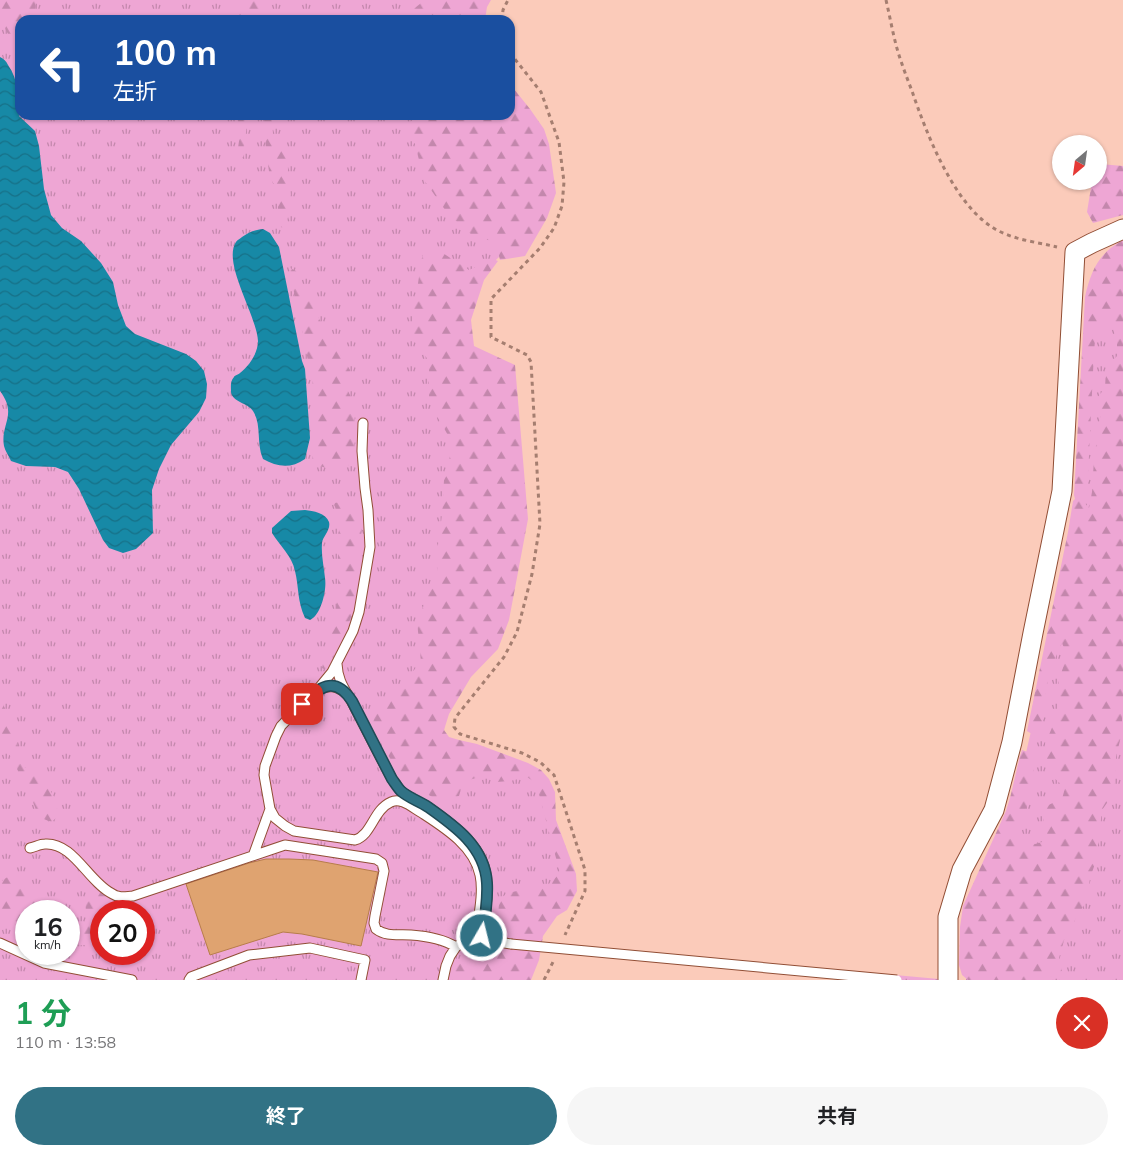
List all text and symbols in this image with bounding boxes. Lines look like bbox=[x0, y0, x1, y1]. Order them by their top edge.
text: 100 m bbox=[113, 30, 217, 74]
icon: left bbox=[30, 35, 95, 100]
text: 左折 bbox=[113, 77, 157, 105]
north arrow bbox=[1052, 135, 1108, 190]
map controls bbox=[1052, 135, 1107, 190]
pin bbox=[281, 683, 323, 725]
icon: arrive bbox=[288, 690, 316, 718]
speed limit sign: 20 bbox=[90, 900, 155, 965]
position arrow bbox=[455, 909, 507, 961]
text: 16 bbox=[32, 911, 63, 942]
text: km/h bbox=[34, 937, 61, 952]
text: 1 分 bbox=[15, 994, 71, 1032]
button: close bbox=[1056, 997, 1108, 1049]
text: 110 m · 13:58 bbox=[15, 1032, 116, 1052]
button: 終了 bbox=[15, 1087, 557, 1145]
button: 共有 bbox=[567, 1087, 1108, 1145]

